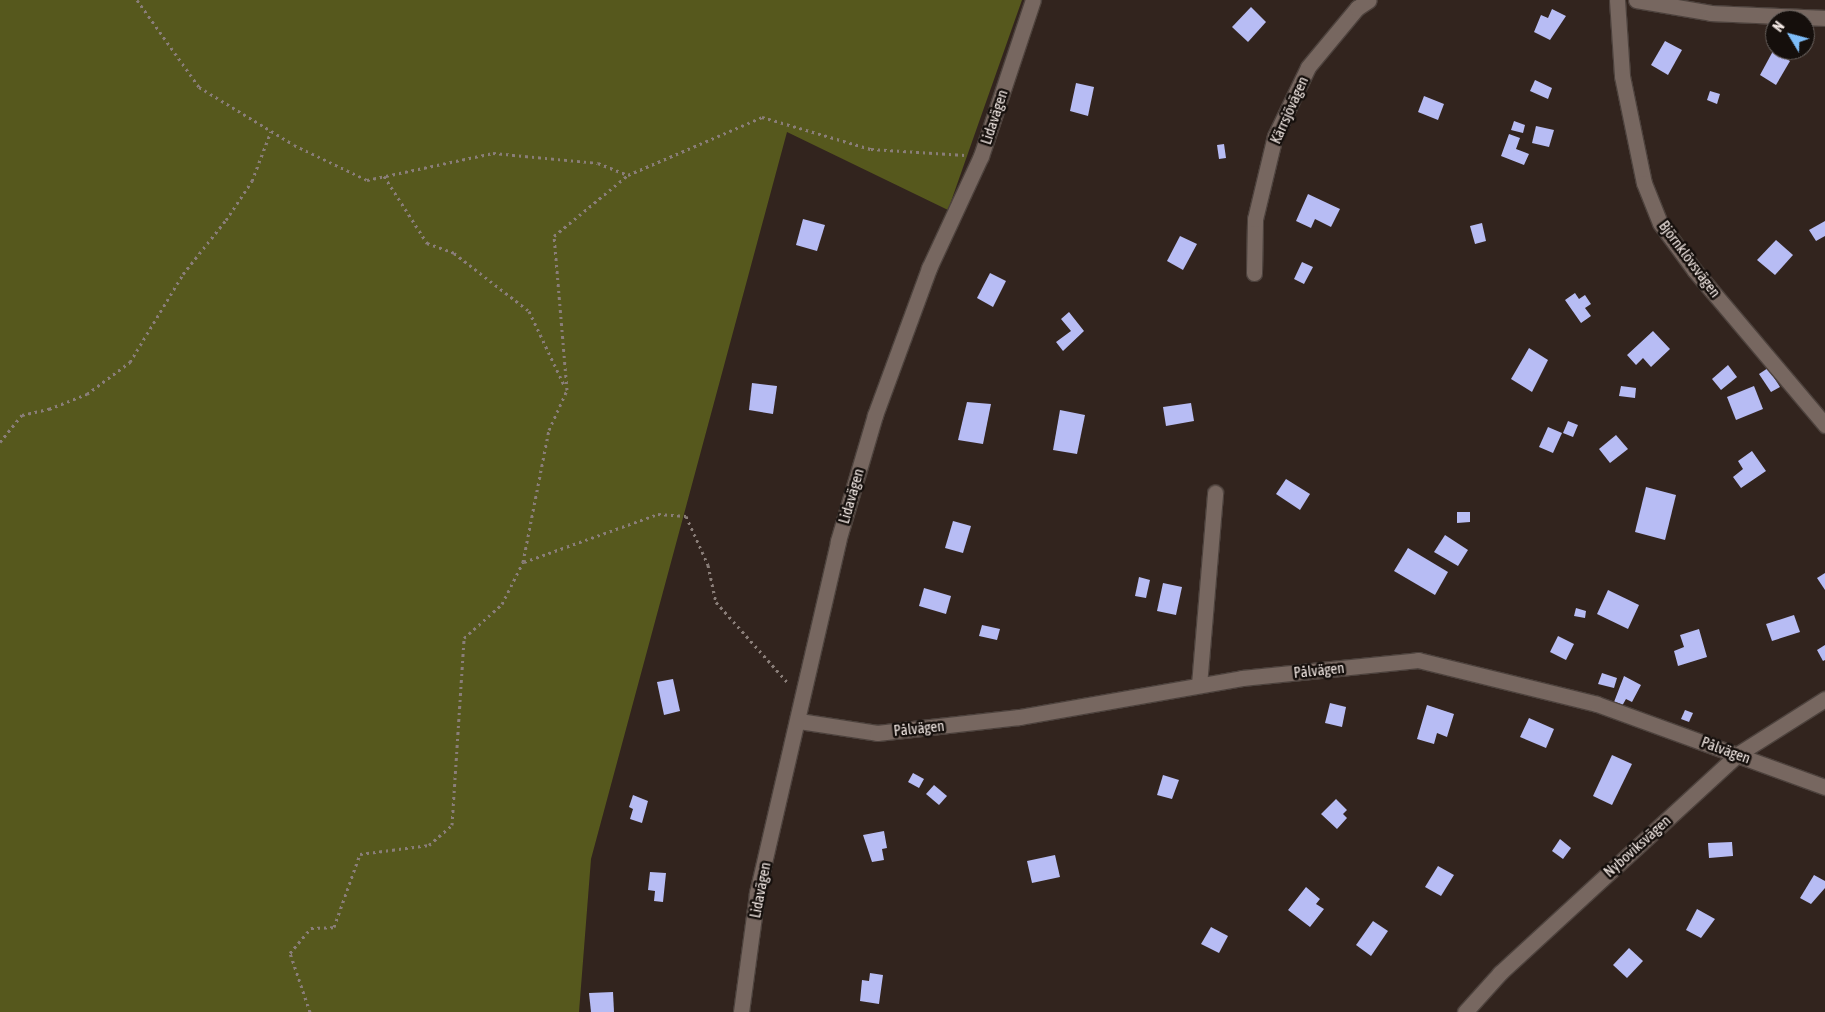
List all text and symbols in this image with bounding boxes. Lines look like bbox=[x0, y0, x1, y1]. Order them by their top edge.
north arrow bbox=[1765, 10, 1815, 60]
text: N bbox=[1770, 18, 1788, 35]
street label: Kärrsjövägen bbox=[1266, 74, 1312, 146]
street label: Lidavägen bbox=[977, 87, 1011, 147]
street label: Björnklövsvägen bbox=[1655, 217, 1725, 301]
street label: Lidavägen bbox=[835, 466, 867, 526]
street label: Pålvägen bbox=[1293, 658, 1345, 682]
street label: Pålvägen bbox=[893, 716, 945, 740]
street label: Pålvägen bbox=[1699, 733, 1753, 767]
street label: Nyboviksvägen bbox=[1600, 811, 1674, 881]
street label: Lidavägen bbox=[746, 861, 774, 919]

